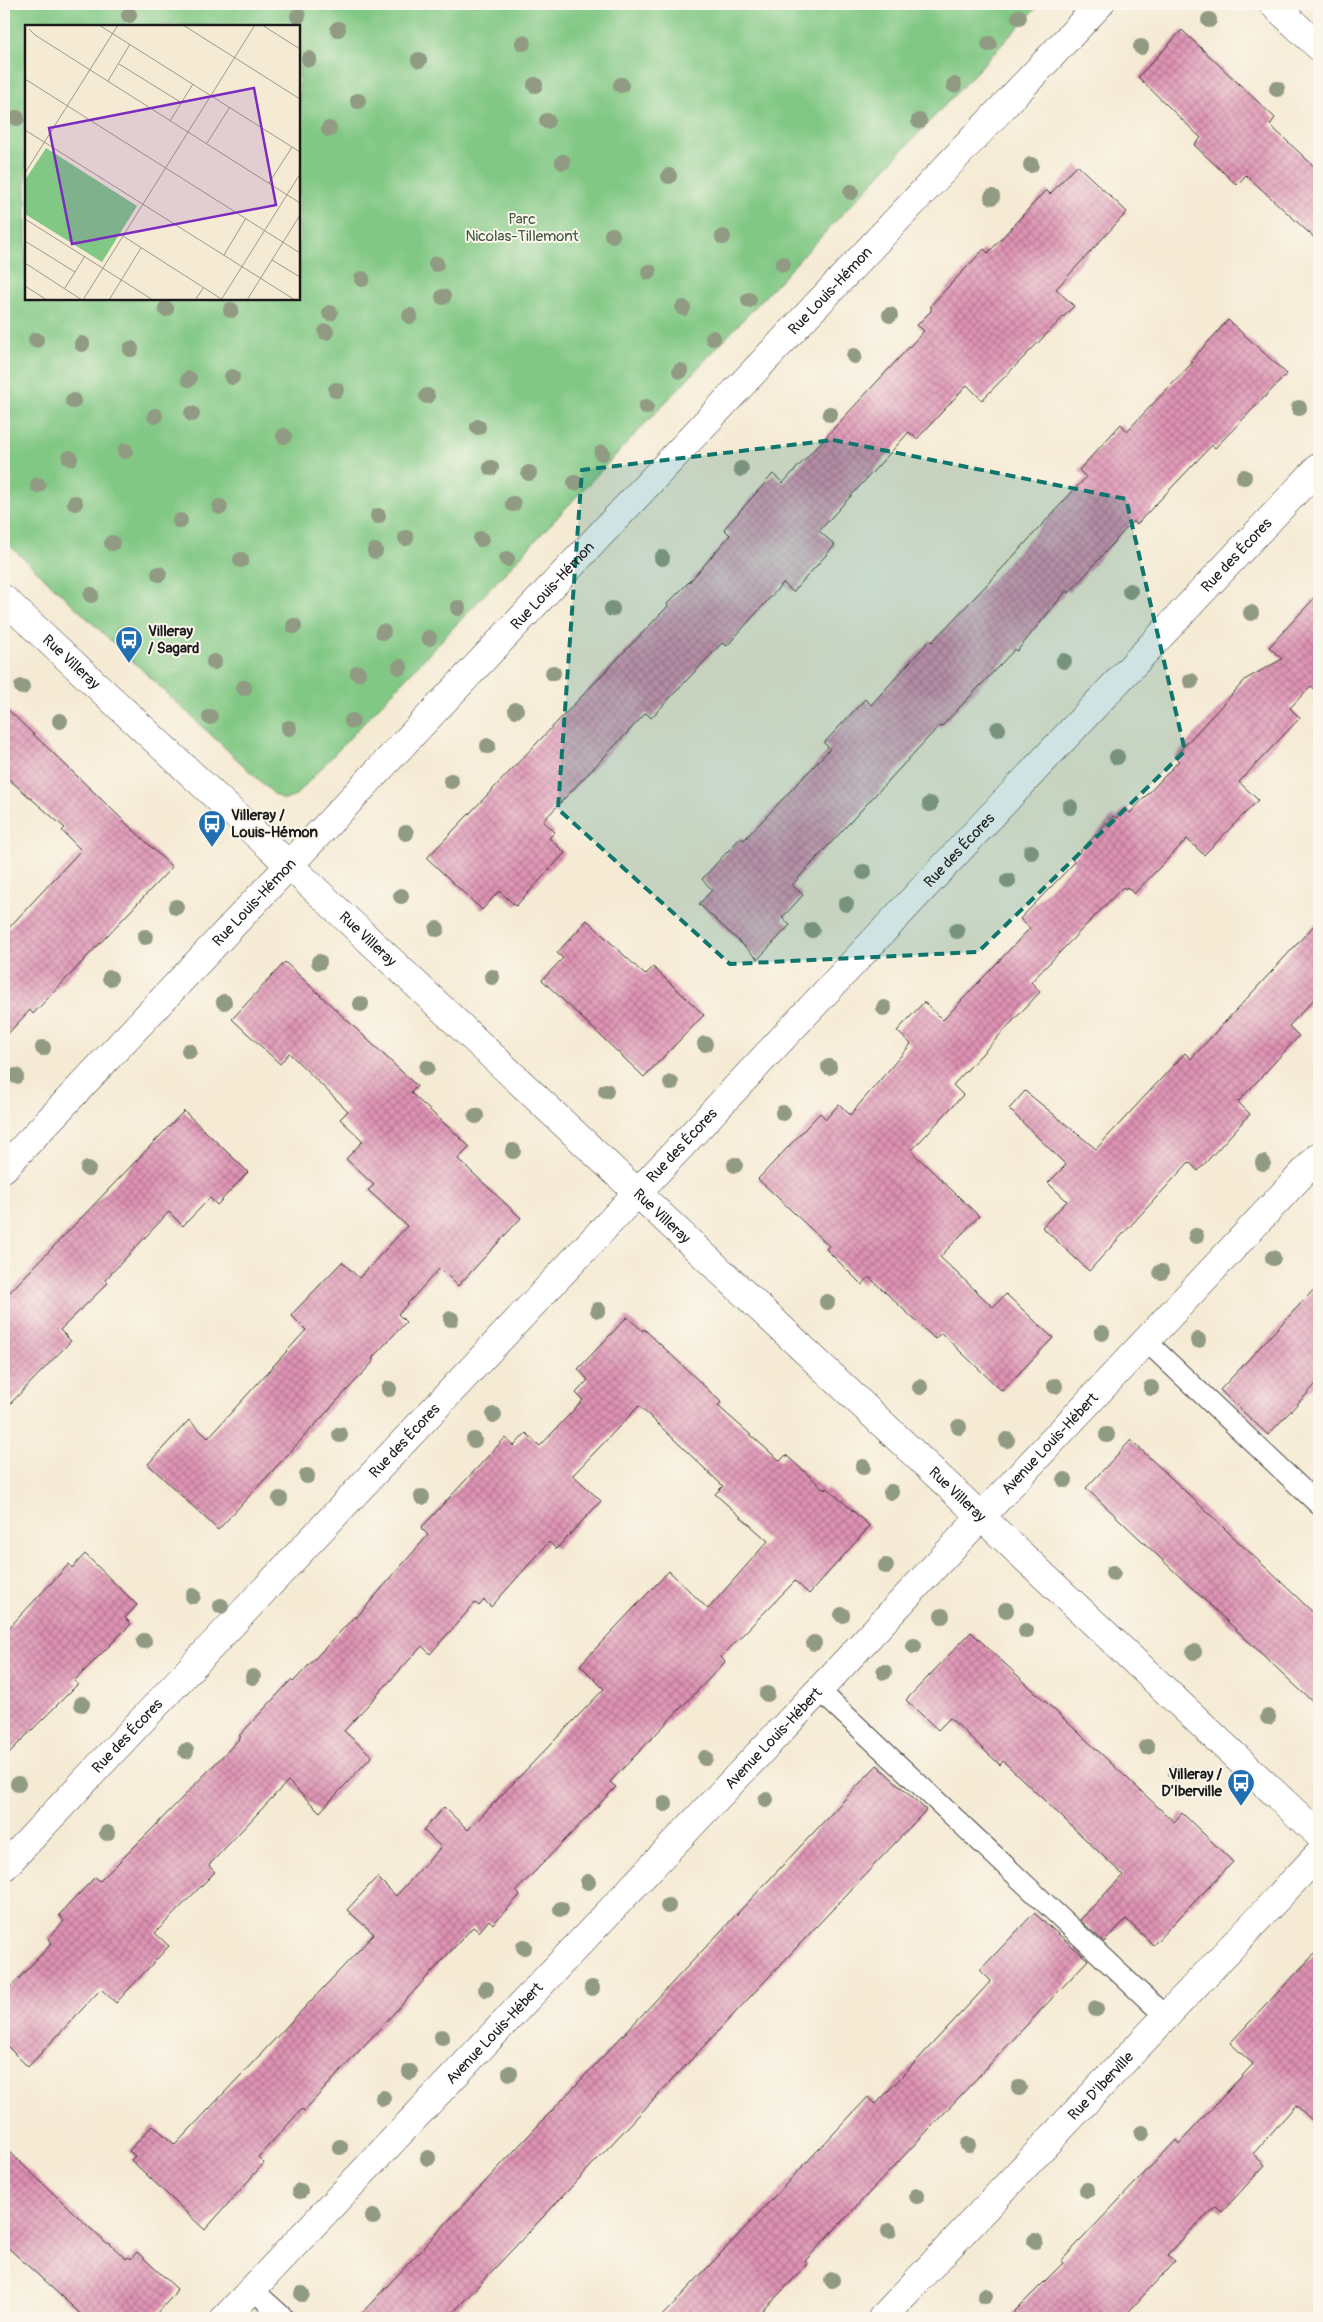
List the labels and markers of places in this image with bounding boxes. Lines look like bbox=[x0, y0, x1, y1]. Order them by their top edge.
place label: Villeray / Sagard bbox=[148, 622, 199, 658]
bus stop icon: Villeray / Sagard bbox=[114, 625, 144, 664]
place label: Villeray / Louis-Hémon bbox=[231, 806, 319, 842]
bus stop icon: Villeray / Louis-Hémon bbox=[197, 809, 227, 848]
place label: Villeray / D'Iberville bbox=[1161, 1765, 1223, 1801]
bus stop icon: Villeray / D'Iberville bbox=[1226, 1768, 1256, 1807]

